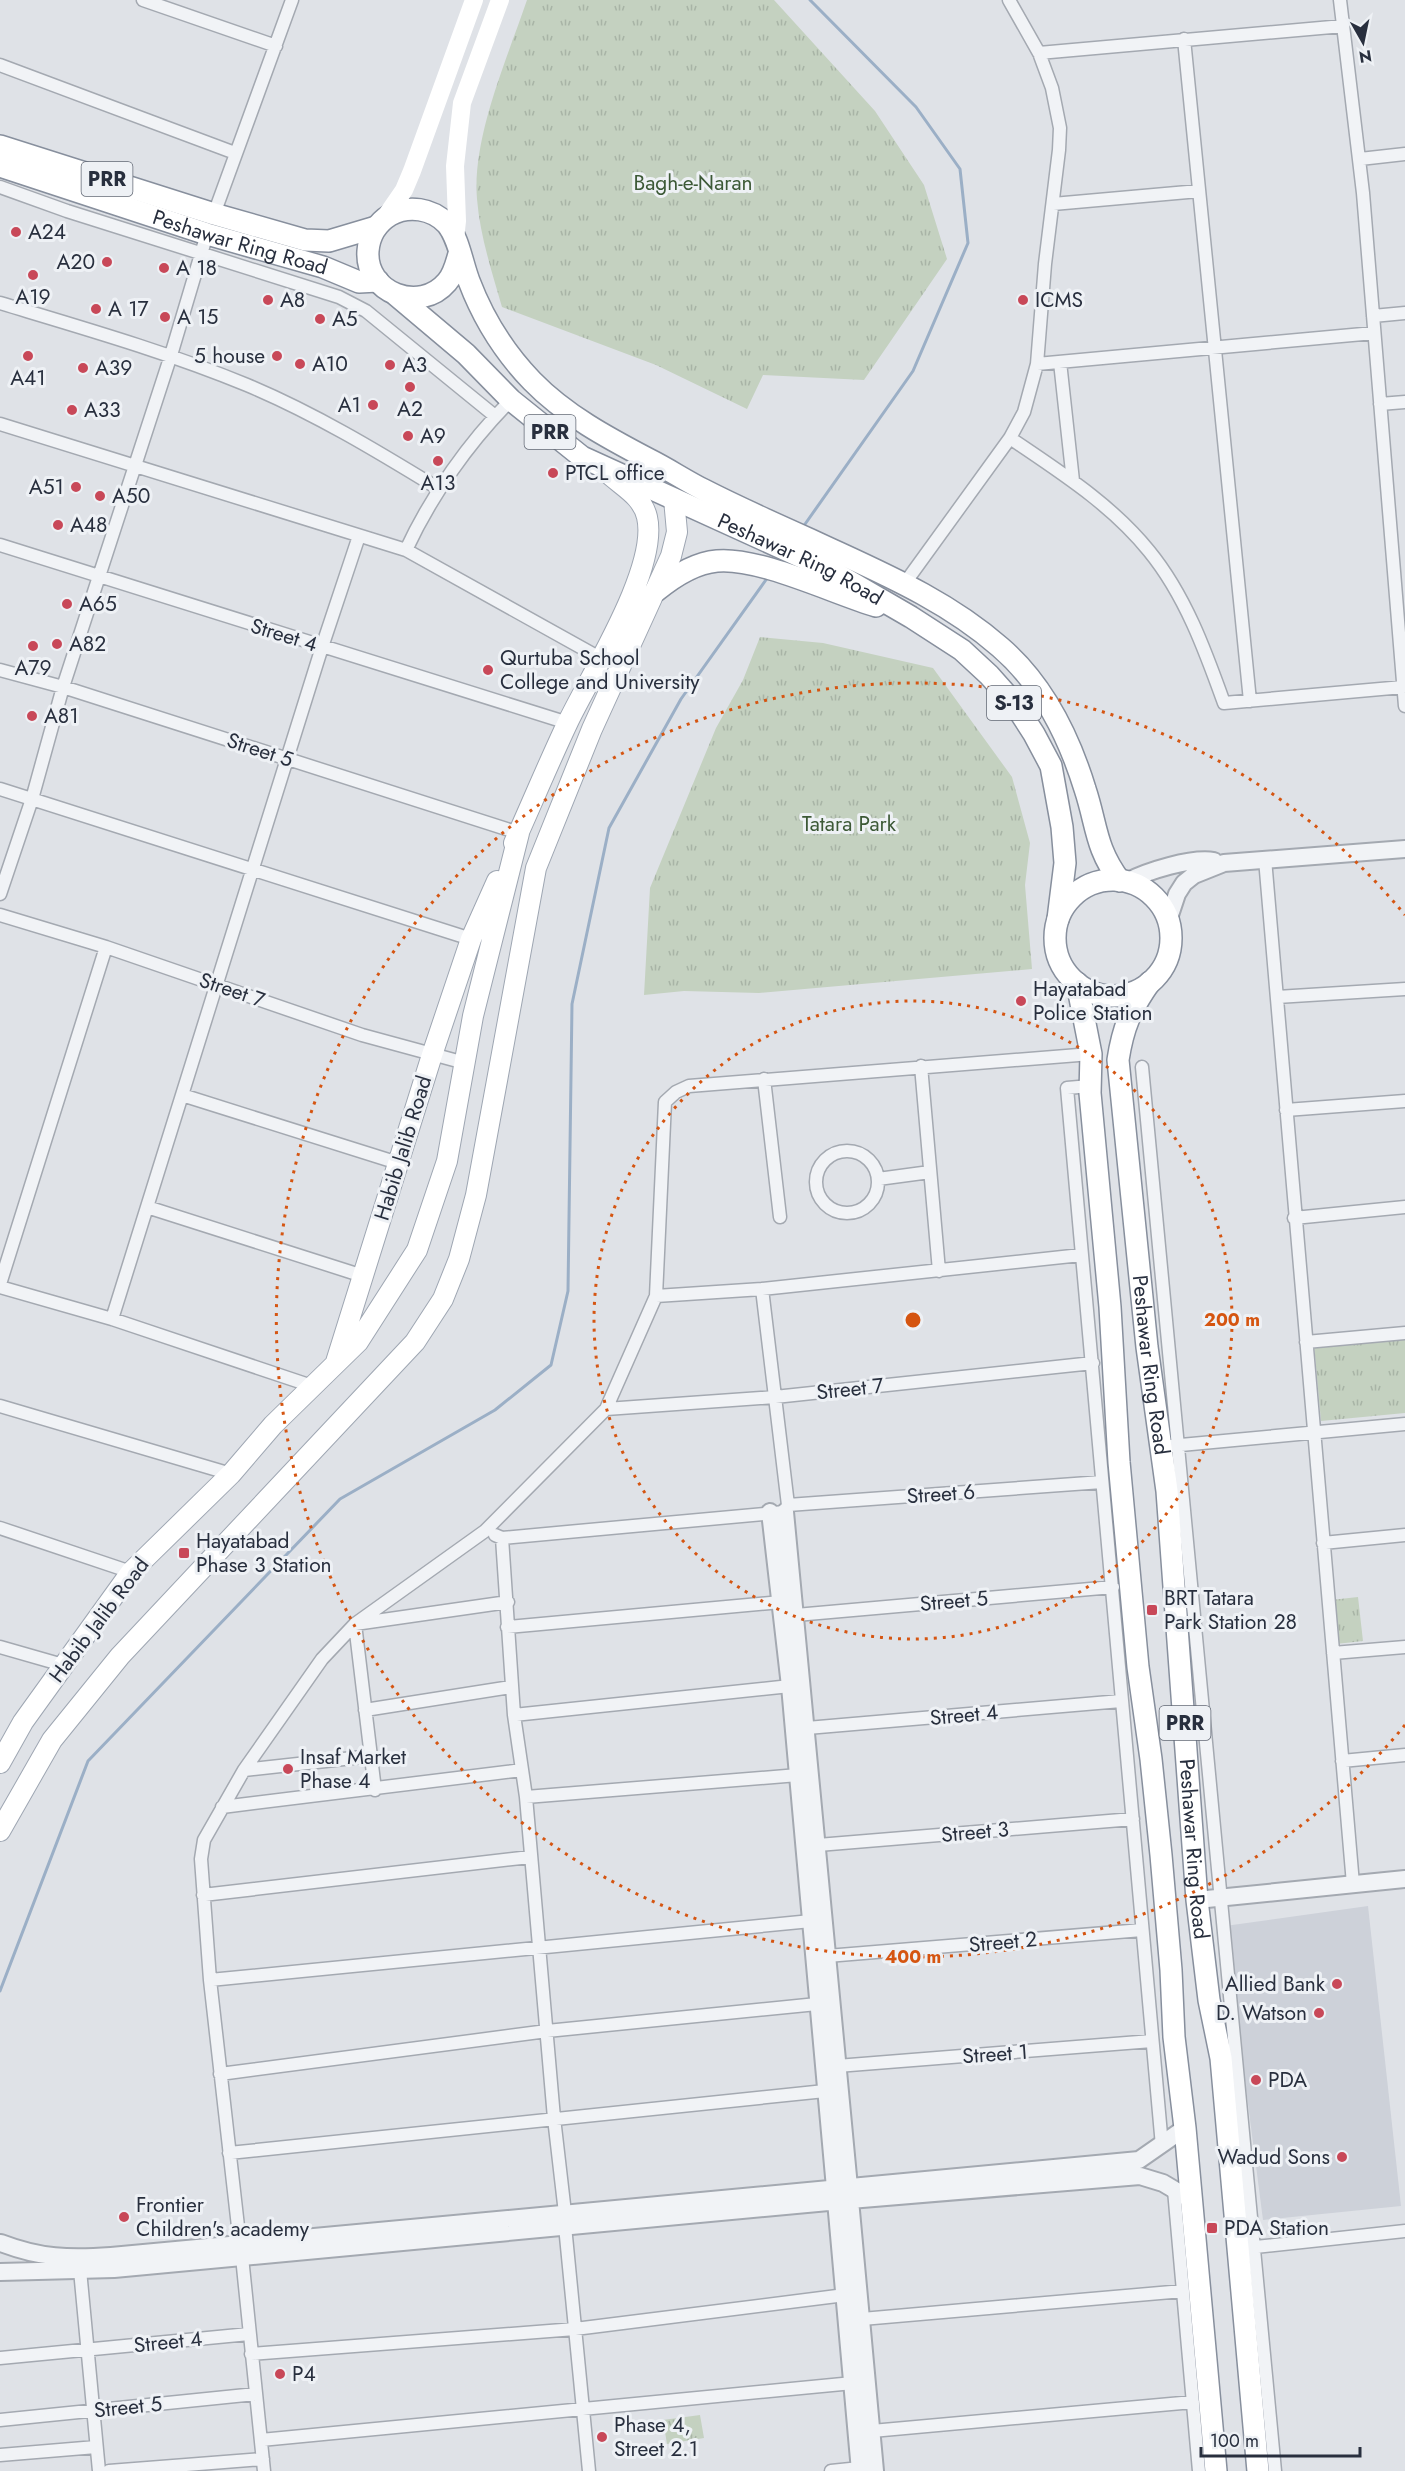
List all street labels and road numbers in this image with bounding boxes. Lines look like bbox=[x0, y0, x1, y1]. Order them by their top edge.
road number: PRR bbox=[82, 162, 132, 196]
street label: Peshawar Ring Road bbox=[149, 202, 331, 283]
road number: PRR bbox=[524, 415, 576, 449]
street label: Peshawar Ring Road bbox=[713, 506, 889, 613]
street label: Street 4 bbox=[247, 611, 321, 659]
road number: S-13 bbox=[987, 686, 1041, 720]
street label: Street 5 bbox=[223, 725, 297, 775]
street label: Street 7 bbox=[195, 965, 269, 1015]
street label: Habib Jalib Road bbox=[367, 1072, 439, 1224]
street label: Peshawar Ring Road bbox=[1125, 1274, 1177, 1457]
street label: Street 7 bbox=[815, 1371, 885, 1407]
street label: Street 6 bbox=[906, 1477, 976, 1511]
street label: Habib Jalib Road bbox=[42, 1551, 156, 1689]
street label: Street 5 bbox=[919, 1583, 989, 1619]
street label: Street 4 bbox=[928, 1697, 1000, 1733]
road number: PRR bbox=[1160, 1706, 1210, 1740]
street label: Peshawar Ring Road bbox=[1172, 1758, 1217, 1941]
street label: Street 3 bbox=[940, 1814, 1010, 1850]
street label: Street 2 bbox=[968, 1924, 1038, 1960]
street label: Street 1 bbox=[961, 2037, 1029, 2071]
street label: Street 4 bbox=[132, 2323, 204, 2361]
street label: Street 5 bbox=[92, 2389, 164, 2425]

